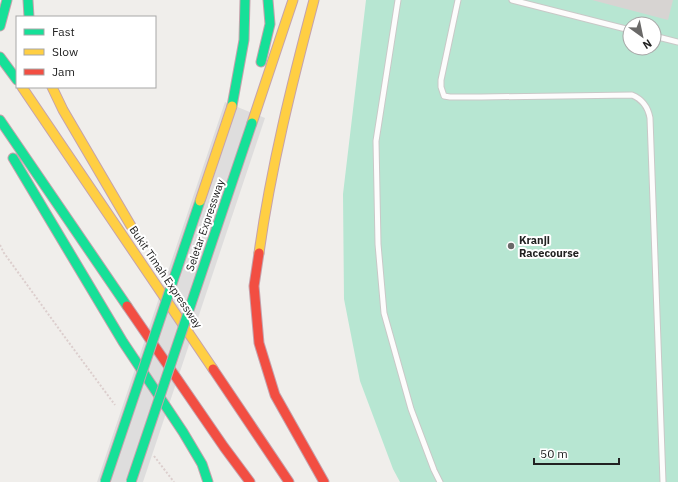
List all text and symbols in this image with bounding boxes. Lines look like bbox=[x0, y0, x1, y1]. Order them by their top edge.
legend bbox=[16, 16, 156, 88]
north arrow bbox=[622, 16, 662, 56]
text: Fast bbox=[52, 24, 75, 39]
text: N bbox=[640, 36, 655, 52]
text: Slow bbox=[52, 44, 78, 59]
text: Jam bbox=[52, 64, 75, 79]
street label: Seletar Expressway bbox=[183, 177, 227, 273]
street label: Bukit Timah Expressway bbox=[127, 223, 206, 331]
place label: Kranji Racecourse bbox=[519, 233, 579, 260]
marker: Kranji Racecourse bbox=[506, 241, 516, 251]
scale bar bbox=[534, 440, 619, 466]
text: 50 m bbox=[540, 446, 568, 461]

